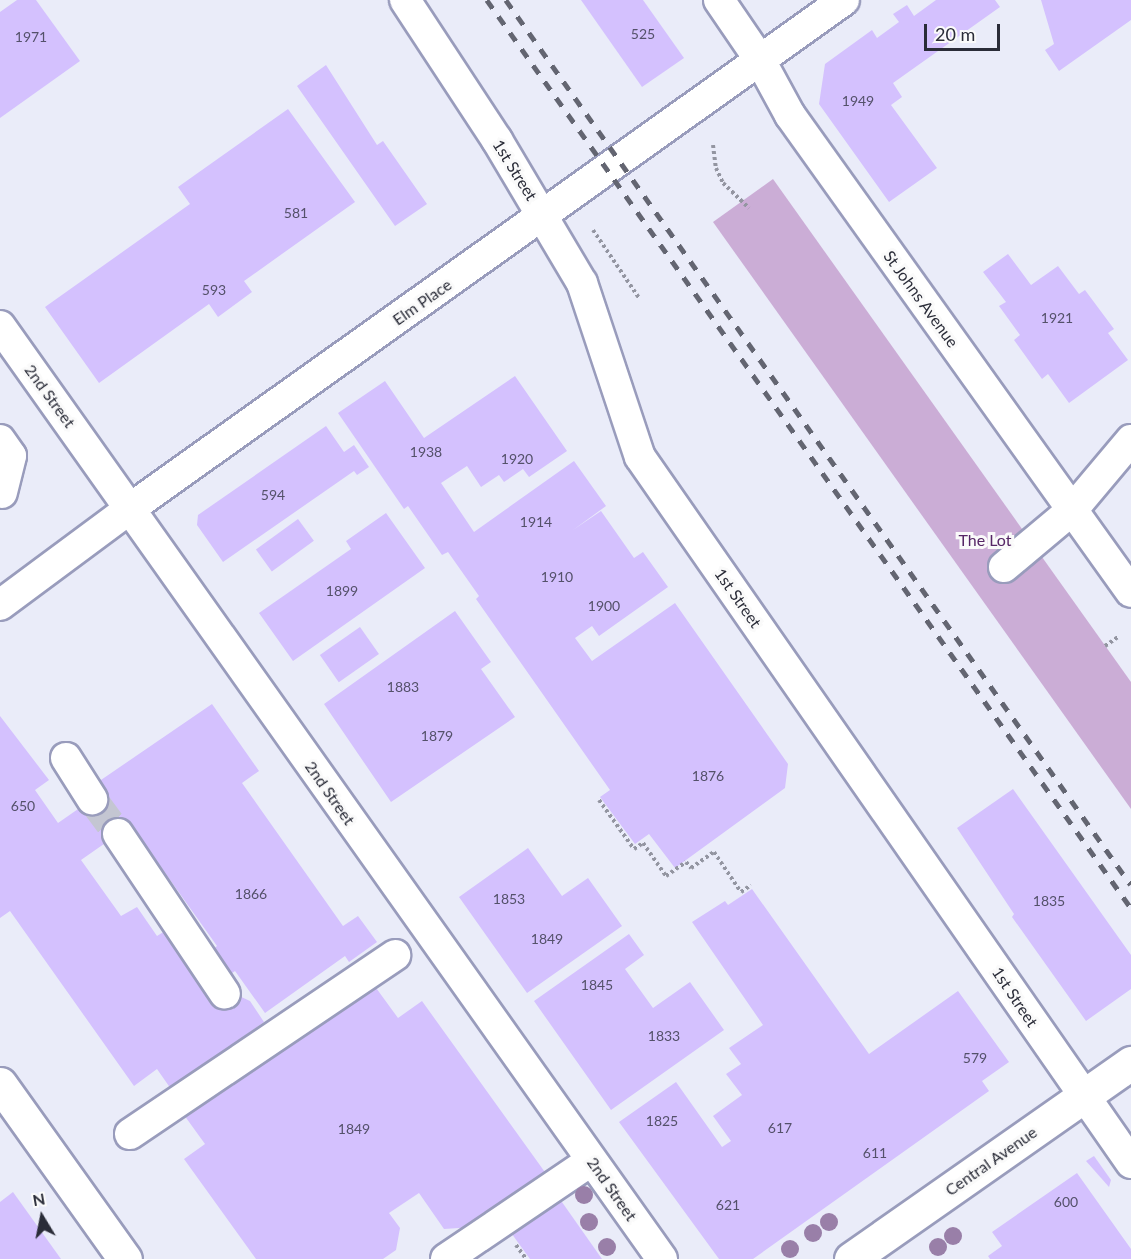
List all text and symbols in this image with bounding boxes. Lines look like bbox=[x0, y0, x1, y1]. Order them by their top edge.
scale bar bbox=[927, 12, 1004, 50]
text: 20 m bbox=[935, 23, 975, 45]
house number: 525 bbox=[631, 26, 655, 42]
house number: 1971 bbox=[15, 29, 47, 45]
house number: 1949 bbox=[842, 93, 874, 109]
street label: 1st Street bbox=[489, 136, 541, 204]
house number: 581 bbox=[284, 205, 308, 221]
street label: St Johns Avenue bbox=[879, 247, 963, 351]
street label: Elm Place bbox=[389, 275, 455, 329]
house number: 593 bbox=[202, 282, 226, 298]
house number: 1921 bbox=[1041, 310, 1073, 326]
street label: 2nd Street bbox=[21, 361, 79, 431]
house number: 1938 bbox=[410, 444, 442, 460]
house number: 1920 bbox=[501, 451, 533, 467]
house number: 594 bbox=[261, 487, 285, 503]
house number: 1914 bbox=[520, 514, 552, 530]
park label: The Lot bbox=[958, 530, 1012, 550]
street label: 1st Street bbox=[711, 565, 765, 631]
house number: 1910 bbox=[541, 569, 573, 585]
house number: 1899 bbox=[326, 583, 358, 599]
house number: 1900 bbox=[588, 598, 620, 614]
house number: 1883 bbox=[387, 679, 419, 695]
house number: 1879 bbox=[421, 728, 453, 744]
street label: 2nd Street bbox=[301, 757, 359, 829]
house number: 1876 bbox=[692, 768, 724, 784]
house number: 650 bbox=[11, 798, 35, 814]
house number: 1866 bbox=[235, 886, 267, 902]
house number: 1853 bbox=[493, 891, 525, 907]
house number: 1835 bbox=[1033, 893, 1065, 909]
house number: 1849 bbox=[531, 931, 563, 947]
street label: 1st Street bbox=[988, 963, 1042, 1031]
house number: 1845 bbox=[581, 977, 613, 993]
house number: 1833 bbox=[648, 1028, 680, 1044]
house number: 579 bbox=[963, 1050, 987, 1066]
house number: 1825 bbox=[646, 1113, 678, 1129]
house number: 617 bbox=[768, 1120, 792, 1136]
house number: 1849 bbox=[338, 1121, 370, 1137]
street label: Central Avenue bbox=[941, 1122, 1041, 1200]
house number: 611 bbox=[863, 1145, 887, 1161]
street label: 2nd Street bbox=[583, 1153, 641, 1225]
north arrow bbox=[12, 1187, 72, 1247]
text: N bbox=[31, 1188, 46, 1209]
house number: 600 bbox=[1054, 1194, 1078, 1210]
house number: 621 bbox=[716, 1197, 740, 1213]

